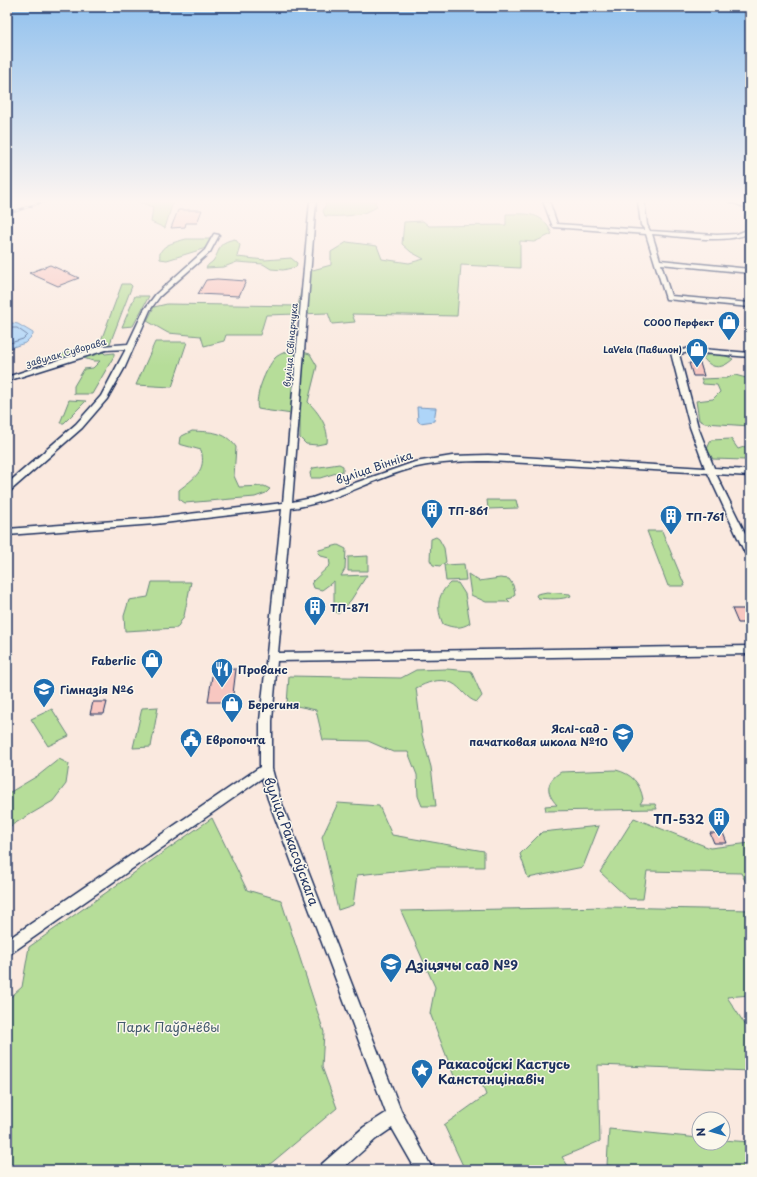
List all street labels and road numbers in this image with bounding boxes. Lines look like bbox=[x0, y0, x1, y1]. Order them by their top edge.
street label: вуліца Свінарчука bbox=[279, 302, 301, 388]
street label: завулак Суворава bbox=[23, 334, 108, 370]
street label: вуліца Вінніка bbox=[333, 446, 415, 488]
street label: вуліца Ракасоўскага bbox=[260, 774, 324, 909]

